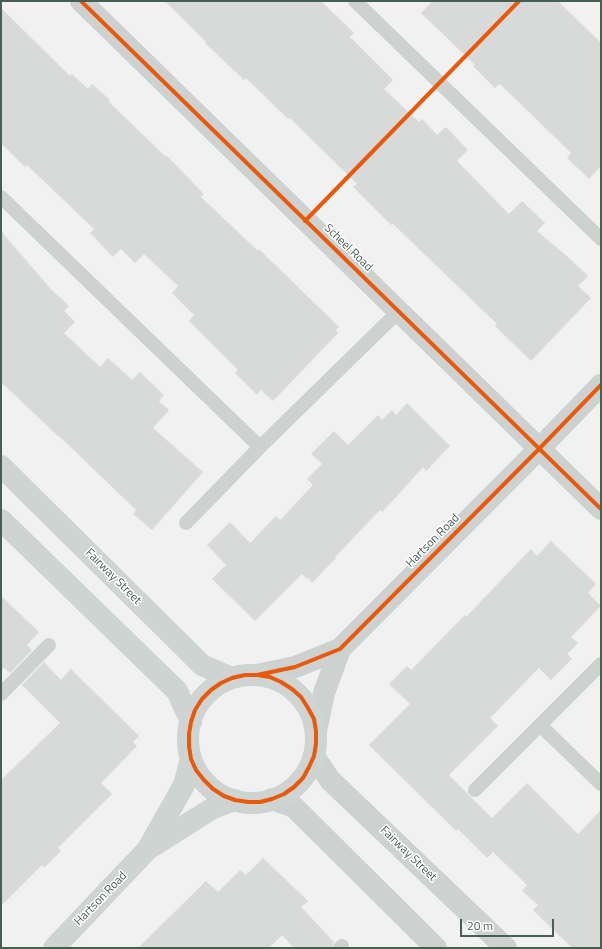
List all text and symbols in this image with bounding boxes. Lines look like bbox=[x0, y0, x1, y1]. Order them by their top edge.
street label: Scheel Road bbox=[321, 221, 375, 275]
street label: Hartson Road bbox=[403, 511, 463, 571]
street label: Fairway Street bbox=[82, 546, 144, 608]
street label: Fairway Street bbox=[377, 823, 439, 885]
street label: Hartson Road bbox=[72, 869, 130, 929]
scale bar bbox=[462, 911, 556, 937]
text: 20 m bbox=[467, 916, 493, 935]

